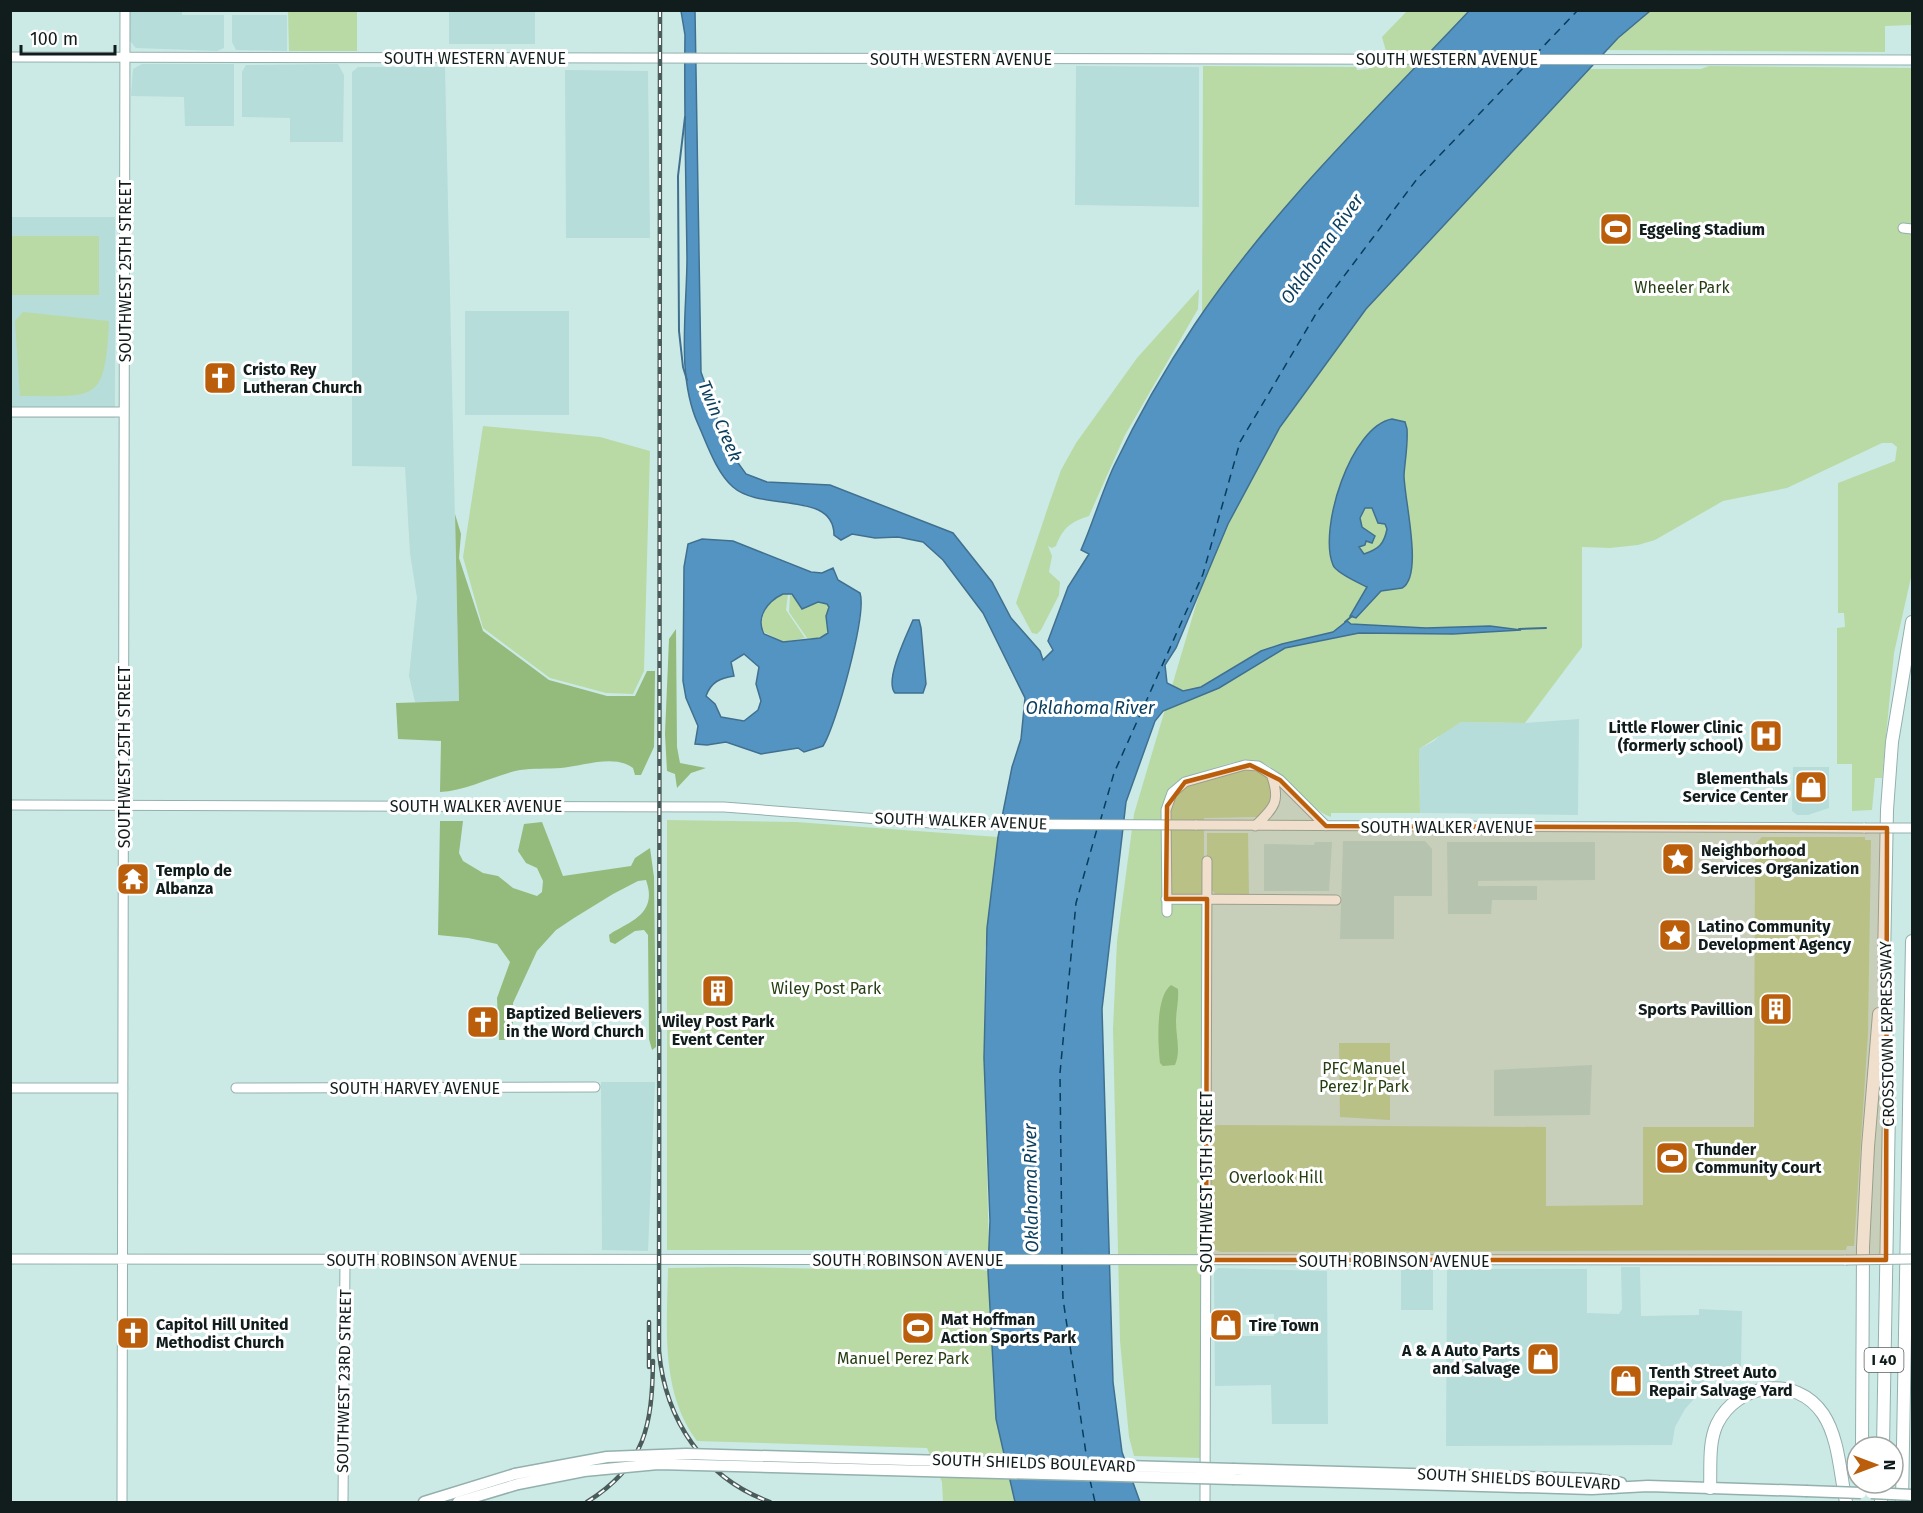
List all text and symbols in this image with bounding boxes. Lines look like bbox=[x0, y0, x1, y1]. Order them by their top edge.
scale bar bbox=[21, 18, 116, 56]
text: 100 m bbox=[30, 28, 78, 50]
street label: SOUTH WESTERN AVENUE bbox=[384, 49, 566, 68]
street label: SOUTH WESTERN AVENUE bbox=[870, 50, 1052, 69]
street label: SOUTH WESTERN AVENUE bbox=[1356, 50, 1538, 69]
street label: SOUTHWEST 25TH STREET bbox=[116, 179, 135, 362]
water label: Oklahoma River bbox=[1276, 189, 1369, 308]
sports icon: Eggeling Stadium bbox=[1598, 211, 1634, 247]
place label: Eggeling Stadium bbox=[1639, 220, 1765, 239]
park label: Wheeler Park bbox=[1634, 278, 1730, 297]
church icon: Cristo Rey Lutheran Church bbox=[202, 360, 238, 396]
place label: Cristo Rey Lutheran Church bbox=[243, 360, 362, 397]
water label: Twin Creek bbox=[693, 377, 747, 465]
street label: SOUTHWEST 25TH STREET bbox=[115, 665, 134, 848]
water label: Oklahoma River bbox=[1025, 697, 1156, 719]
place label: Little Flower Clinic (formerly school) bbox=[1608, 718, 1743, 755]
hospital icon: Little Flower Clinic (formerly school) bbox=[1748, 718, 1784, 754]
place label: Blementhals Service Center bbox=[1683, 769, 1789, 806]
shop icon: Blementhals Service Center bbox=[1793, 769, 1829, 805]
street label: SOUTH WALKER AVENUE bbox=[390, 797, 562, 816]
street label: SOUTH WALKER AVENUE bbox=[874, 808, 1048, 834]
street label: SOUTH WALKER AVENUE bbox=[1361, 818, 1533, 837]
place icon: Neighborhood Services Organization bbox=[1660, 841, 1696, 877]
place label: Neighborhood Services Organization bbox=[1701, 841, 1859, 878]
temple icon: Templo de Albanza bbox=[115, 861, 151, 897]
place label: Templo de Albanza bbox=[155, 861, 232, 898]
place icon: Latino Community Development Agency bbox=[1657, 917, 1693, 953]
place label: Latino Community Development Agency bbox=[1698, 917, 1852, 954]
street label: CROSSTOWN EXPRESSWAY bbox=[1876, 941, 1898, 1127]
building icon: Wiley Post Park Event Center bbox=[700, 973, 736, 1009]
park label: Wiley Post Park bbox=[771, 979, 882, 998]
building icon: Sports Pavillion bbox=[1758, 991, 1794, 1027]
place label: Sports Pavillion bbox=[1638, 1000, 1753, 1019]
church icon: Baptized Believers in the Word Church bbox=[465, 1004, 501, 1040]
place label: Baptized Believers in the Word Church bbox=[506, 1004, 644, 1041]
place label: Wiley Post Park Event Center bbox=[662, 1012, 774, 1049]
park label: PFC Manuel Perez Jr Park bbox=[1319, 1059, 1410, 1096]
street label: SOUTH HARVEY AVENUE bbox=[330, 1079, 500, 1098]
street label: SOUTHWEST 15TH STREET bbox=[1197, 1091, 1216, 1273]
water label: Oklahoma River bbox=[1019, 1122, 1043, 1253]
sports icon: Thunder Community Court bbox=[1654, 1140, 1690, 1176]
place label: Thunder Community Court bbox=[1695, 1140, 1822, 1177]
park label: Overlook Hill bbox=[1229, 1168, 1323, 1187]
street label: SOUTH ROBINSON AVENUE bbox=[326, 1251, 518, 1270]
street label: SOUTH ROBINSON AVENUE bbox=[812, 1251, 1004, 1270]
street label: SOUTH ROBINSON AVENUE bbox=[1298, 1252, 1490, 1271]
street label: SOUTHWEST 23RD STREET bbox=[333, 1288, 355, 1473]
shop icon: Tire Town bbox=[1208, 1307, 1244, 1343]
sports icon: Mat Hoffman Action Sports Park bbox=[900, 1310, 936, 1346]
place label: Mat Hoffman Action Sports Park bbox=[940, 1310, 1076, 1347]
church icon: Capitol Hill United Methodist Church bbox=[115, 1315, 151, 1351]
place label: Capitol Hill United Methodist Church bbox=[156, 1315, 289, 1352]
place label: Tire Town bbox=[1249, 1316, 1319, 1335]
place label: A & A Auto Parts and Salvage bbox=[1401, 1341, 1520, 1378]
shop icon: A & A Auto Parts and Salvage bbox=[1525, 1341, 1561, 1377]
road number: I 40 bbox=[1864, 1348, 1904, 1372]
park label: Manuel Perez Park bbox=[837, 1349, 970, 1368]
shop icon: Tenth Street Auto Repair Salvage Yard bbox=[1608, 1363, 1644, 1399]
place label: Tenth Street Auto Repair Salvage Yard bbox=[1649, 1363, 1793, 1400]
north arrow bbox=[1845, 1435, 1905, 1495]
street label: SOUTH SHIELDS BOULEVARD bbox=[932, 1450, 1136, 1476]
text: N bbox=[1880, 1460, 1899, 1470]
street label: SOUTH SHIELDS BOULEVARD bbox=[1417, 1464, 1621, 1494]

